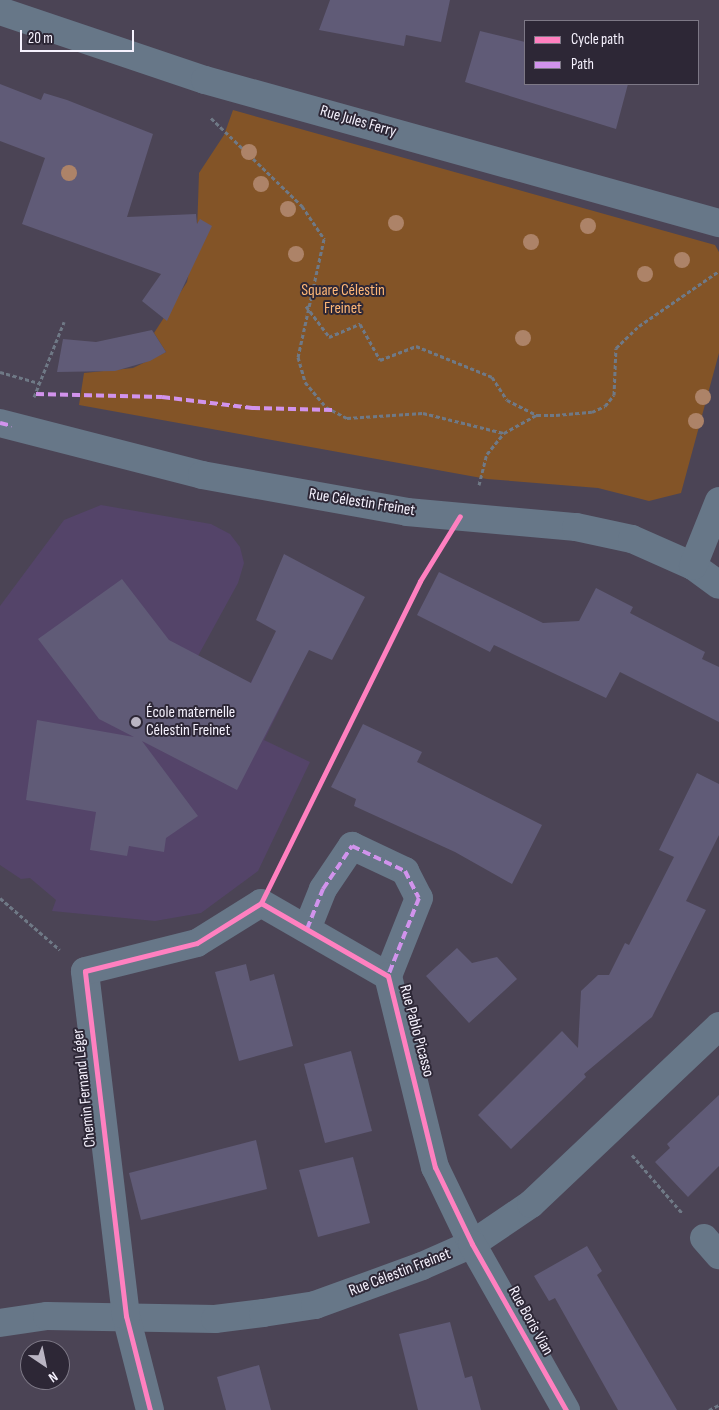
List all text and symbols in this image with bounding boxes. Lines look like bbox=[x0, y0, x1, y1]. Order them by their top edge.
scale bar bbox=[22, 20, 136, 52]
legend bbox=[524, 20, 699, 85]
text: 20 m bbox=[28, 29, 53, 48]
text: Cycle path bbox=[571, 30, 624, 49]
text: Path bbox=[571, 55, 594, 74]
street label: Rue Jules Ferry bbox=[318, 102, 398, 142]
park label: Square Célestin Freinet bbox=[301, 281, 385, 319]
street label: Rue Célestin Freinet bbox=[307, 485, 417, 521]
place label: École maternelle Célestin Freinet bbox=[146, 703, 235, 741]
marker: École maternelle Célestin Freinet bbox=[130, 716, 142, 728]
street label: Rue Pablo Picasso bbox=[394, 983, 438, 1079]
street label: Chemin Fernand Léger bbox=[69, 1028, 101, 1148]
street label: Rue Célestin Freinet bbox=[346, 1245, 454, 1301]
street label: Rue Boris Vian bbox=[503, 1283, 557, 1359]
north arrow bbox=[20, 1340, 70, 1390]
text: N bbox=[45, 1368, 61, 1386]

